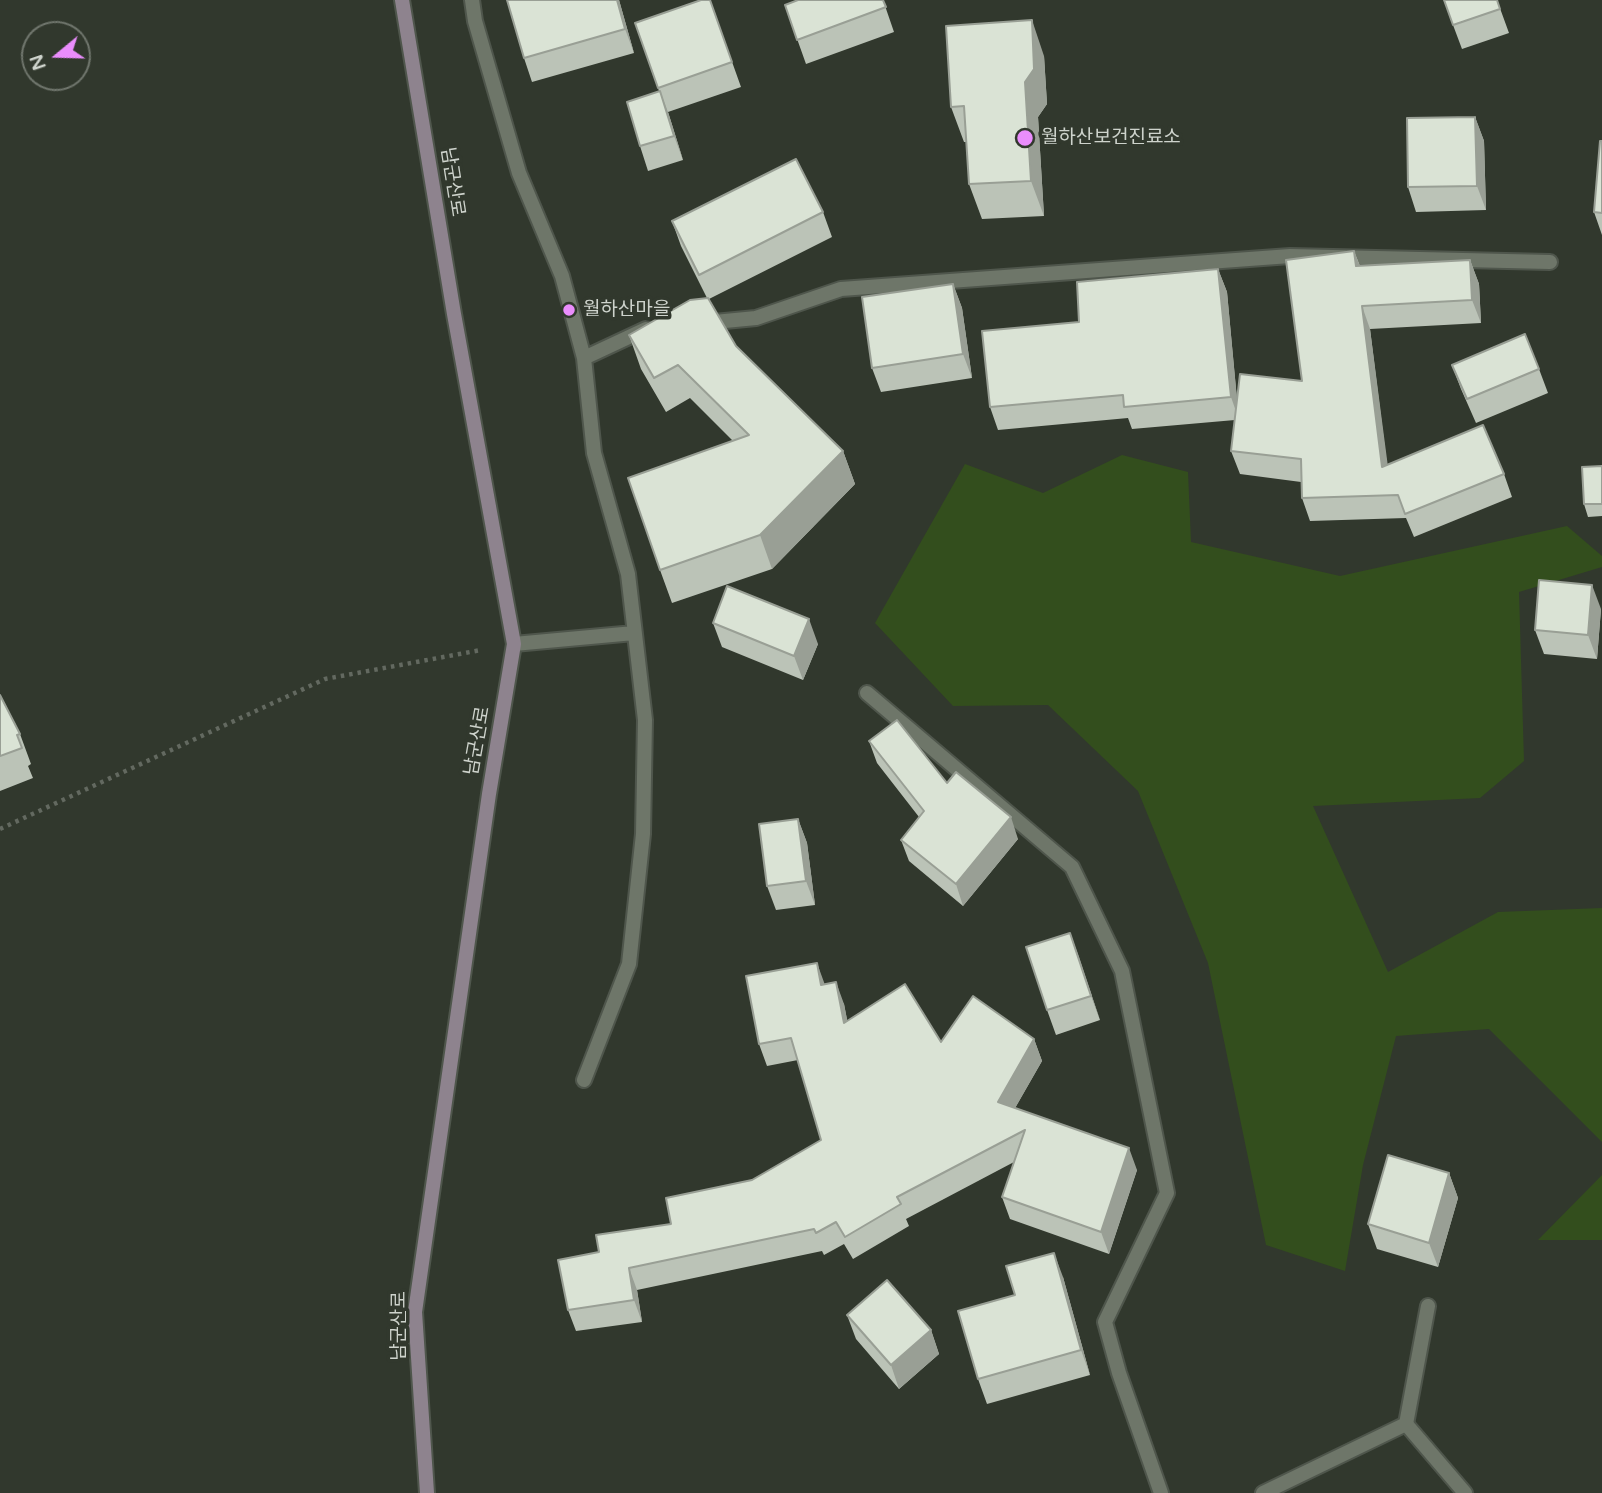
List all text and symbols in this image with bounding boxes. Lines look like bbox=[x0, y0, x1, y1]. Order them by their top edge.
north arrow bbox=[21, 21, 91, 91]
text: N bbox=[25, 51, 51, 73]
place label: 월하산보건진료소 bbox=[1041, 127, 1181, 149]
marker: 월하산보건진료소 bbox=[1015, 128, 1035, 148]
street label: 남군산로 bbox=[435, 146, 469, 218]
place label: 월하산마을 bbox=[583, 299, 670, 321]
marker: 월하산마을 bbox=[561, 302, 577, 318]
street label: 남군산로 bbox=[461, 705, 495, 777]
street label: 남군산로 bbox=[389, 1291, 411, 1361]

